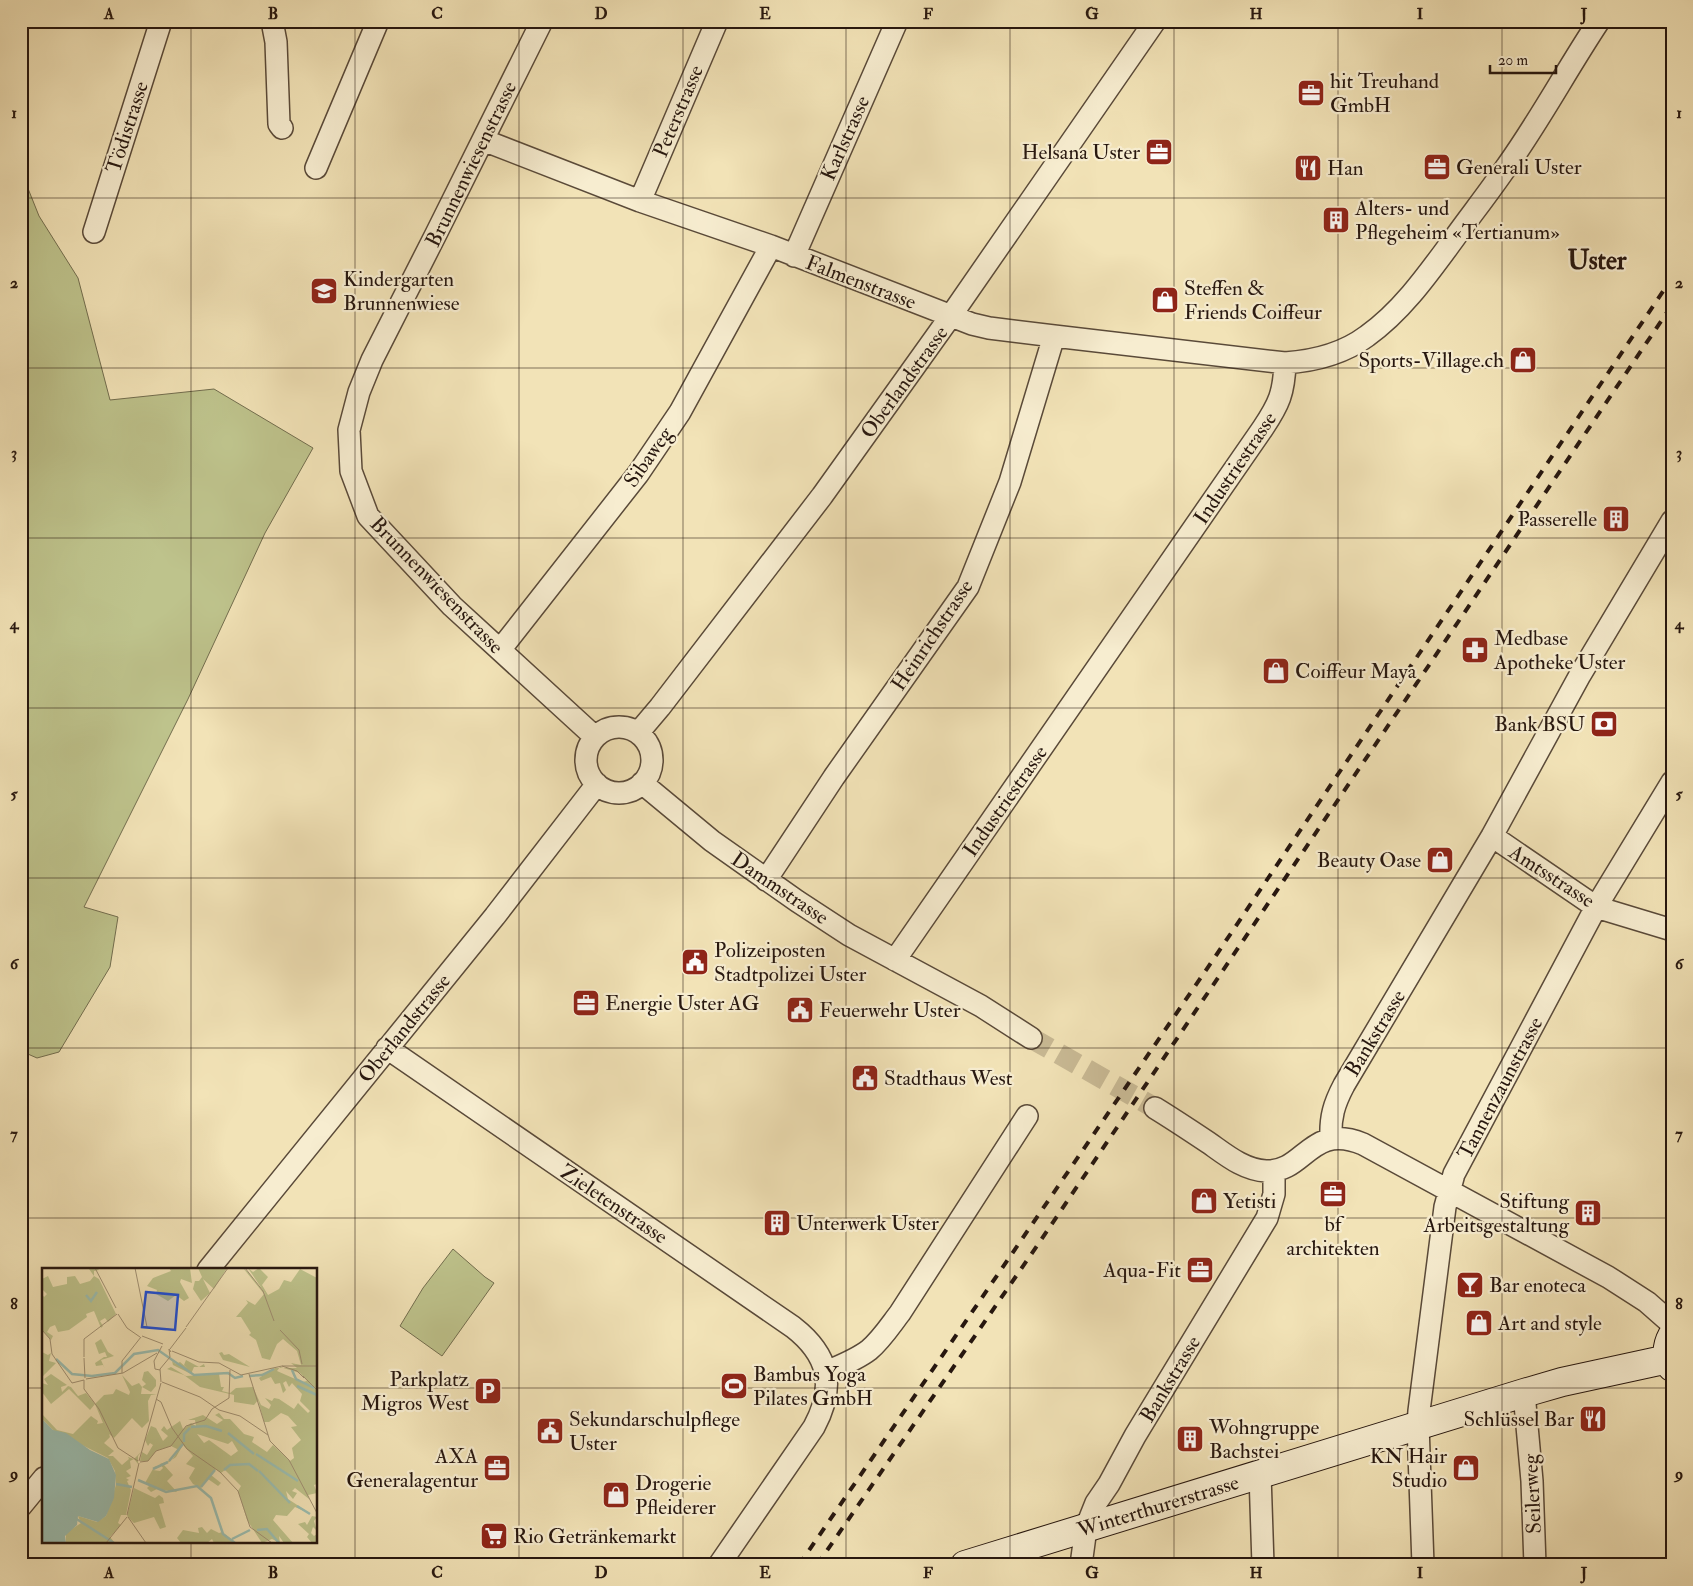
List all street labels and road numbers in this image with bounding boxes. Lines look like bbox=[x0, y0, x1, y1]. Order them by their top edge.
street label: Peterstrasse bbox=[647, 61, 710, 161]
street label: Brunnenwiesenstrasse bbox=[420, 77, 523, 251]
street label: Tödistrasse bbox=[100, 78, 155, 176]
street label: Karlstrasse bbox=[815, 91, 876, 185]
street label: Falmenstrasse bbox=[802, 249, 920, 316]
street label: Oberlandstrasse bbox=[854, 321, 954, 444]
street label: Industriestrasse bbox=[1188, 407, 1283, 530]
street label: Sibaweg bbox=[618, 421, 679, 493]
street label: Brunnenwiesenstrasse bbox=[364, 511, 509, 660]
street label: Heinrichstrasse bbox=[885, 574, 980, 696]
street label: Industriestrasse bbox=[957, 740, 1054, 862]
street label: Amtsstrasse bbox=[1503, 838, 1600, 914]
street label: Dammstrasse bbox=[726, 846, 834, 931]
street label: Oberlandstrasse bbox=[352, 968, 457, 1088]
street label: Bankstrasse bbox=[1339, 985, 1412, 1082]
street label: Tannenzaunstrasse bbox=[1452, 1012, 1549, 1164]
street label: Zieletenstrasse bbox=[555, 1159, 673, 1250]
street label: Bankstrasse bbox=[1134, 1331, 1207, 1428]
street label: Seilerweg bbox=[1517, 1453, 1548, 1535]
street label: Winterthurerstrasse bbox=[1073, 1469, 1242, 1544]

